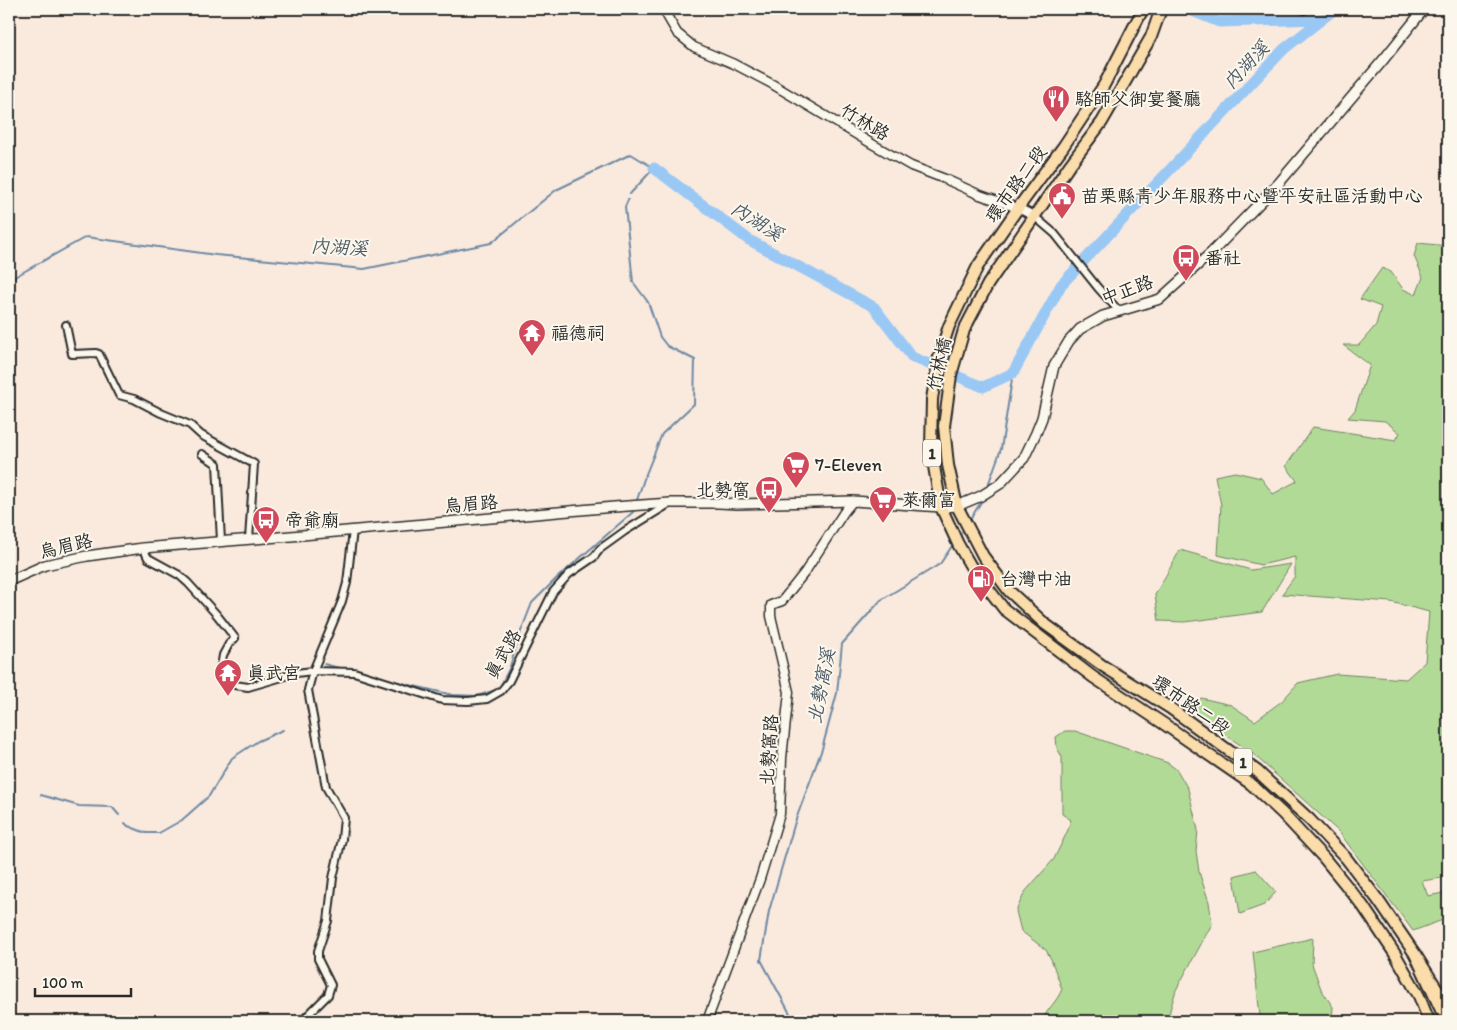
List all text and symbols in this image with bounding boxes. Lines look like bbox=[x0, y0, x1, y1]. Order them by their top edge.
water label: 內湖溪 bbox=[1218, 36, 1275, 94]
restaurant icon: 駱師父御宴餐廳 bbox=[1041, 84, 1071, 123]
place label: 駱師父御宴餐廳 bbox=[1075, 88, 1201, 110]
street label: 竹林路 bbox=[836, 99, 894, 145]
street label: 環市路二段 bbox=[981, 141, 1051, 227]
public building icon: 苗栗縣青少年服務中心暨平安社區活動中心 bbox=[1047, 181, 1077, 220]
place label: 苗栗縣青少年服務中心暨平安社區活動中心 bbox=[1081, 185, 1423, 207]
water label: 內湖溪 bbox=[727, 196, 788, 246]
water label: 內湖溪 bbox=[310, 234, 369, 260]
bus stop icon: 番社 bbox=[1171, 243, 1201, 282]
place label: 番社 bbox=[1205, 247, 1241, 269]
street label: 中正路 bbox=[1098, 270, 1156, 310]
temple icon: 福德祠 bbox=[517, 318, 547, 357]
place label: 福德祠 bbox=[551, 322, 605, 344]
street label: 竹林橋 bbox=[922, 335, 956, 393]
road number: 1 bbox=[923, 439, 941, 466]
supermarket icon: 7-Eleven bbox=[781, 450, 811, 489]
place label: 7-Eleven bbox=[815, 454, 882, 476]
bus stop icon: 北勢窩 bbox=[754, 475, 784, 514]
place label: 北勢窩 bbox=[696, 479, 750, 501]
supermarket icon: 萊爾富 bbox=[868, 485, 898, 524]
place label: 萊爾富 bbox=[902, 489, 956, 511]
street label: 烏眉路 bbox=[443, 491, 499, 517]
bus stop icon: 帝爺廟 bbox=[251, 505, 281, 544]
place label: 帝爺廟 bbox=[285, 509, 339, 531]
street label: 烏眉路 bbox=[37, 529, 95, 563]
fuel station icon: 台灣中油 bbox=[966, 564, 996, 603]
place label: 台灣中油 bbox=[1000, 568, 1072, 590]
street label: 真武路 bbox=[480, 625, 526, 683]
water label: 北勢窩溪 bbox=[802, 646, 840, 726]
temple icon: 真武宮 bbox=[213, 658, 243, 697]
place label: 真武宮 bbox=[247, 662, 301, 684]
street label: 環市路二段 bbox=[1148, 670, 1234, 740]
street label: 北勢窩路 bbox=[756, 713, 782, 787]
road number: 1 bbox=[1234, 749, 1252, 776]
scale bar bbox=[35, 965, 131, 997]
text: 100 m bbox=[42, 974, 84, 992]

